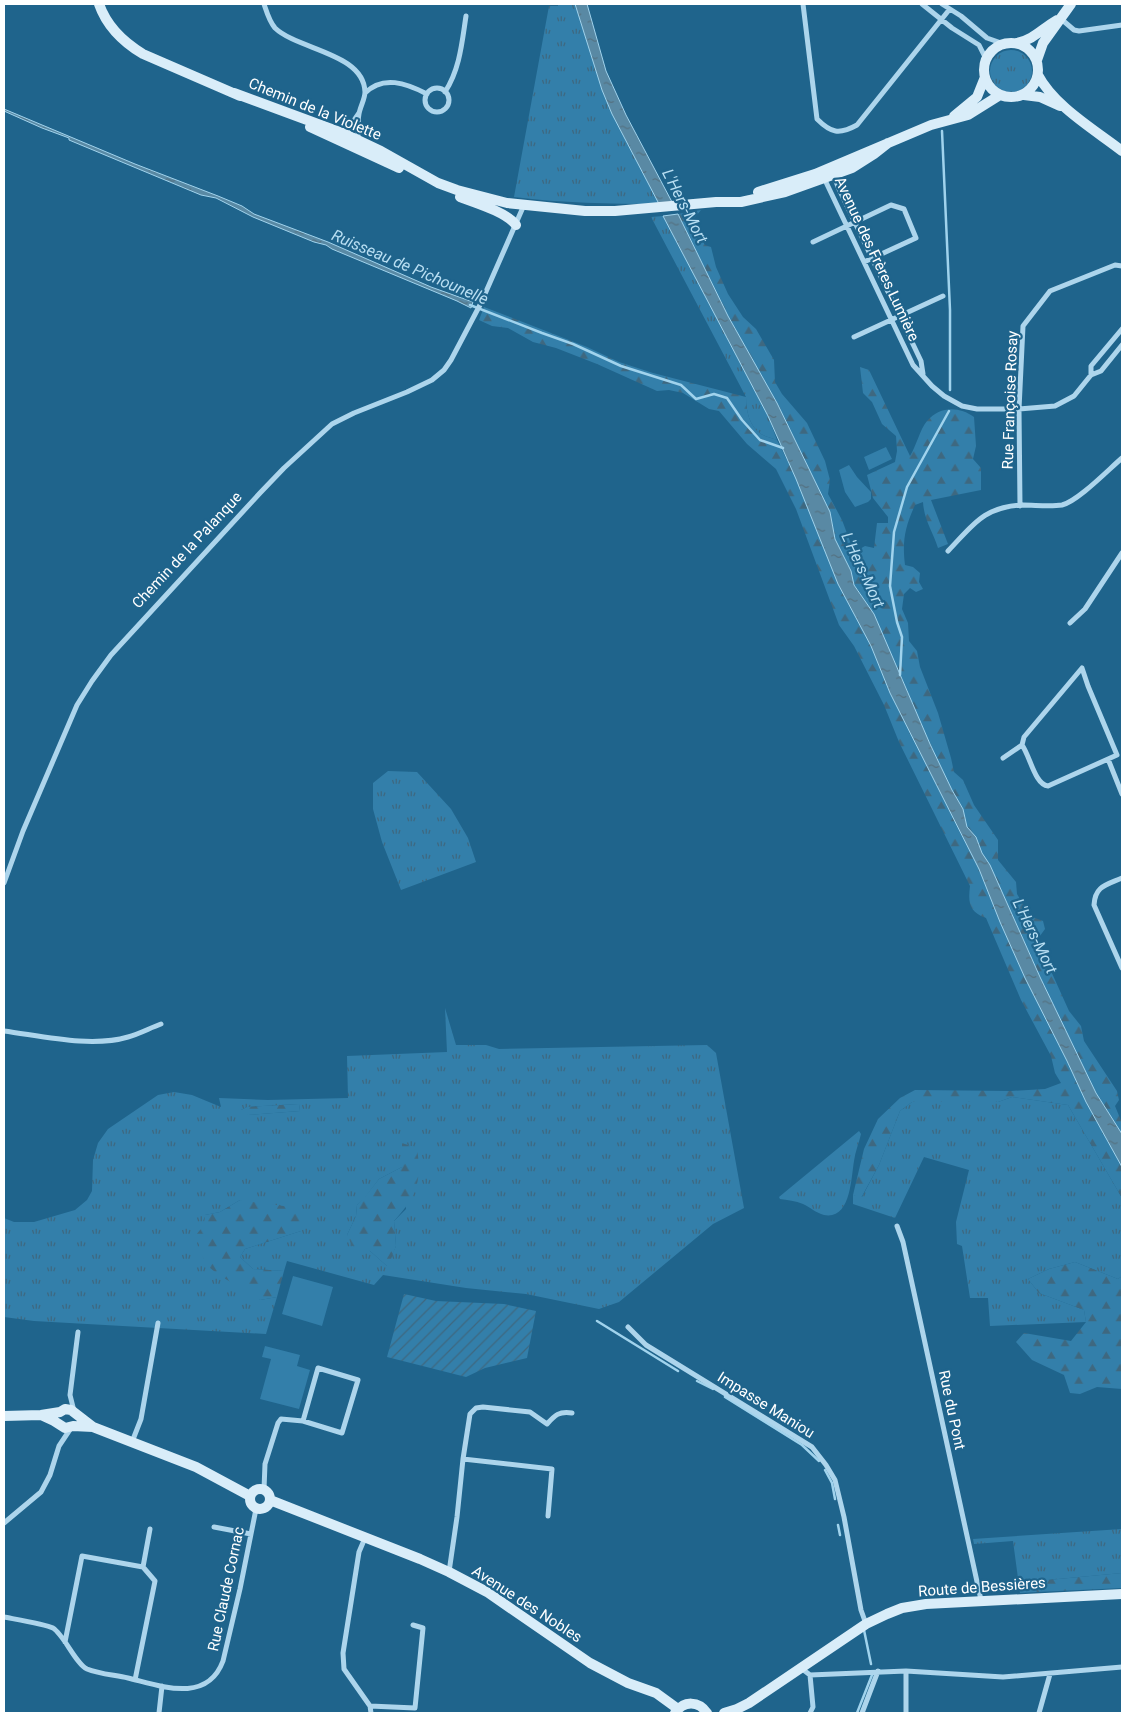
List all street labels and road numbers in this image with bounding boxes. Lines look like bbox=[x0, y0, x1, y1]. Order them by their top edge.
street label: Chemin de la Violette bbox=[246, 74, 384, 144]
street label: Avenue des Frères Lumière bbox=[831, 174, 923, 344]
street label: Rue Françoise Rosay bbox=[999, 330, 1021, 470]
street label: Chemin de la Palanque bbox=[128, 488, 246, 612]
street label: Impasse Maniou bbox=[714, 1368, 818, 1442]
street label: Rue du Pont bbox=[935, 1369, 969, 1451]
street label: Rue Claude Cornac bbox=[204, 1525, 248, 1653]
street label: Avenue des Nobles bbox=[469, 1562, 585, 1646]
street label: Route de Bessières bbox=[918, 1574, 1046, 1600]

